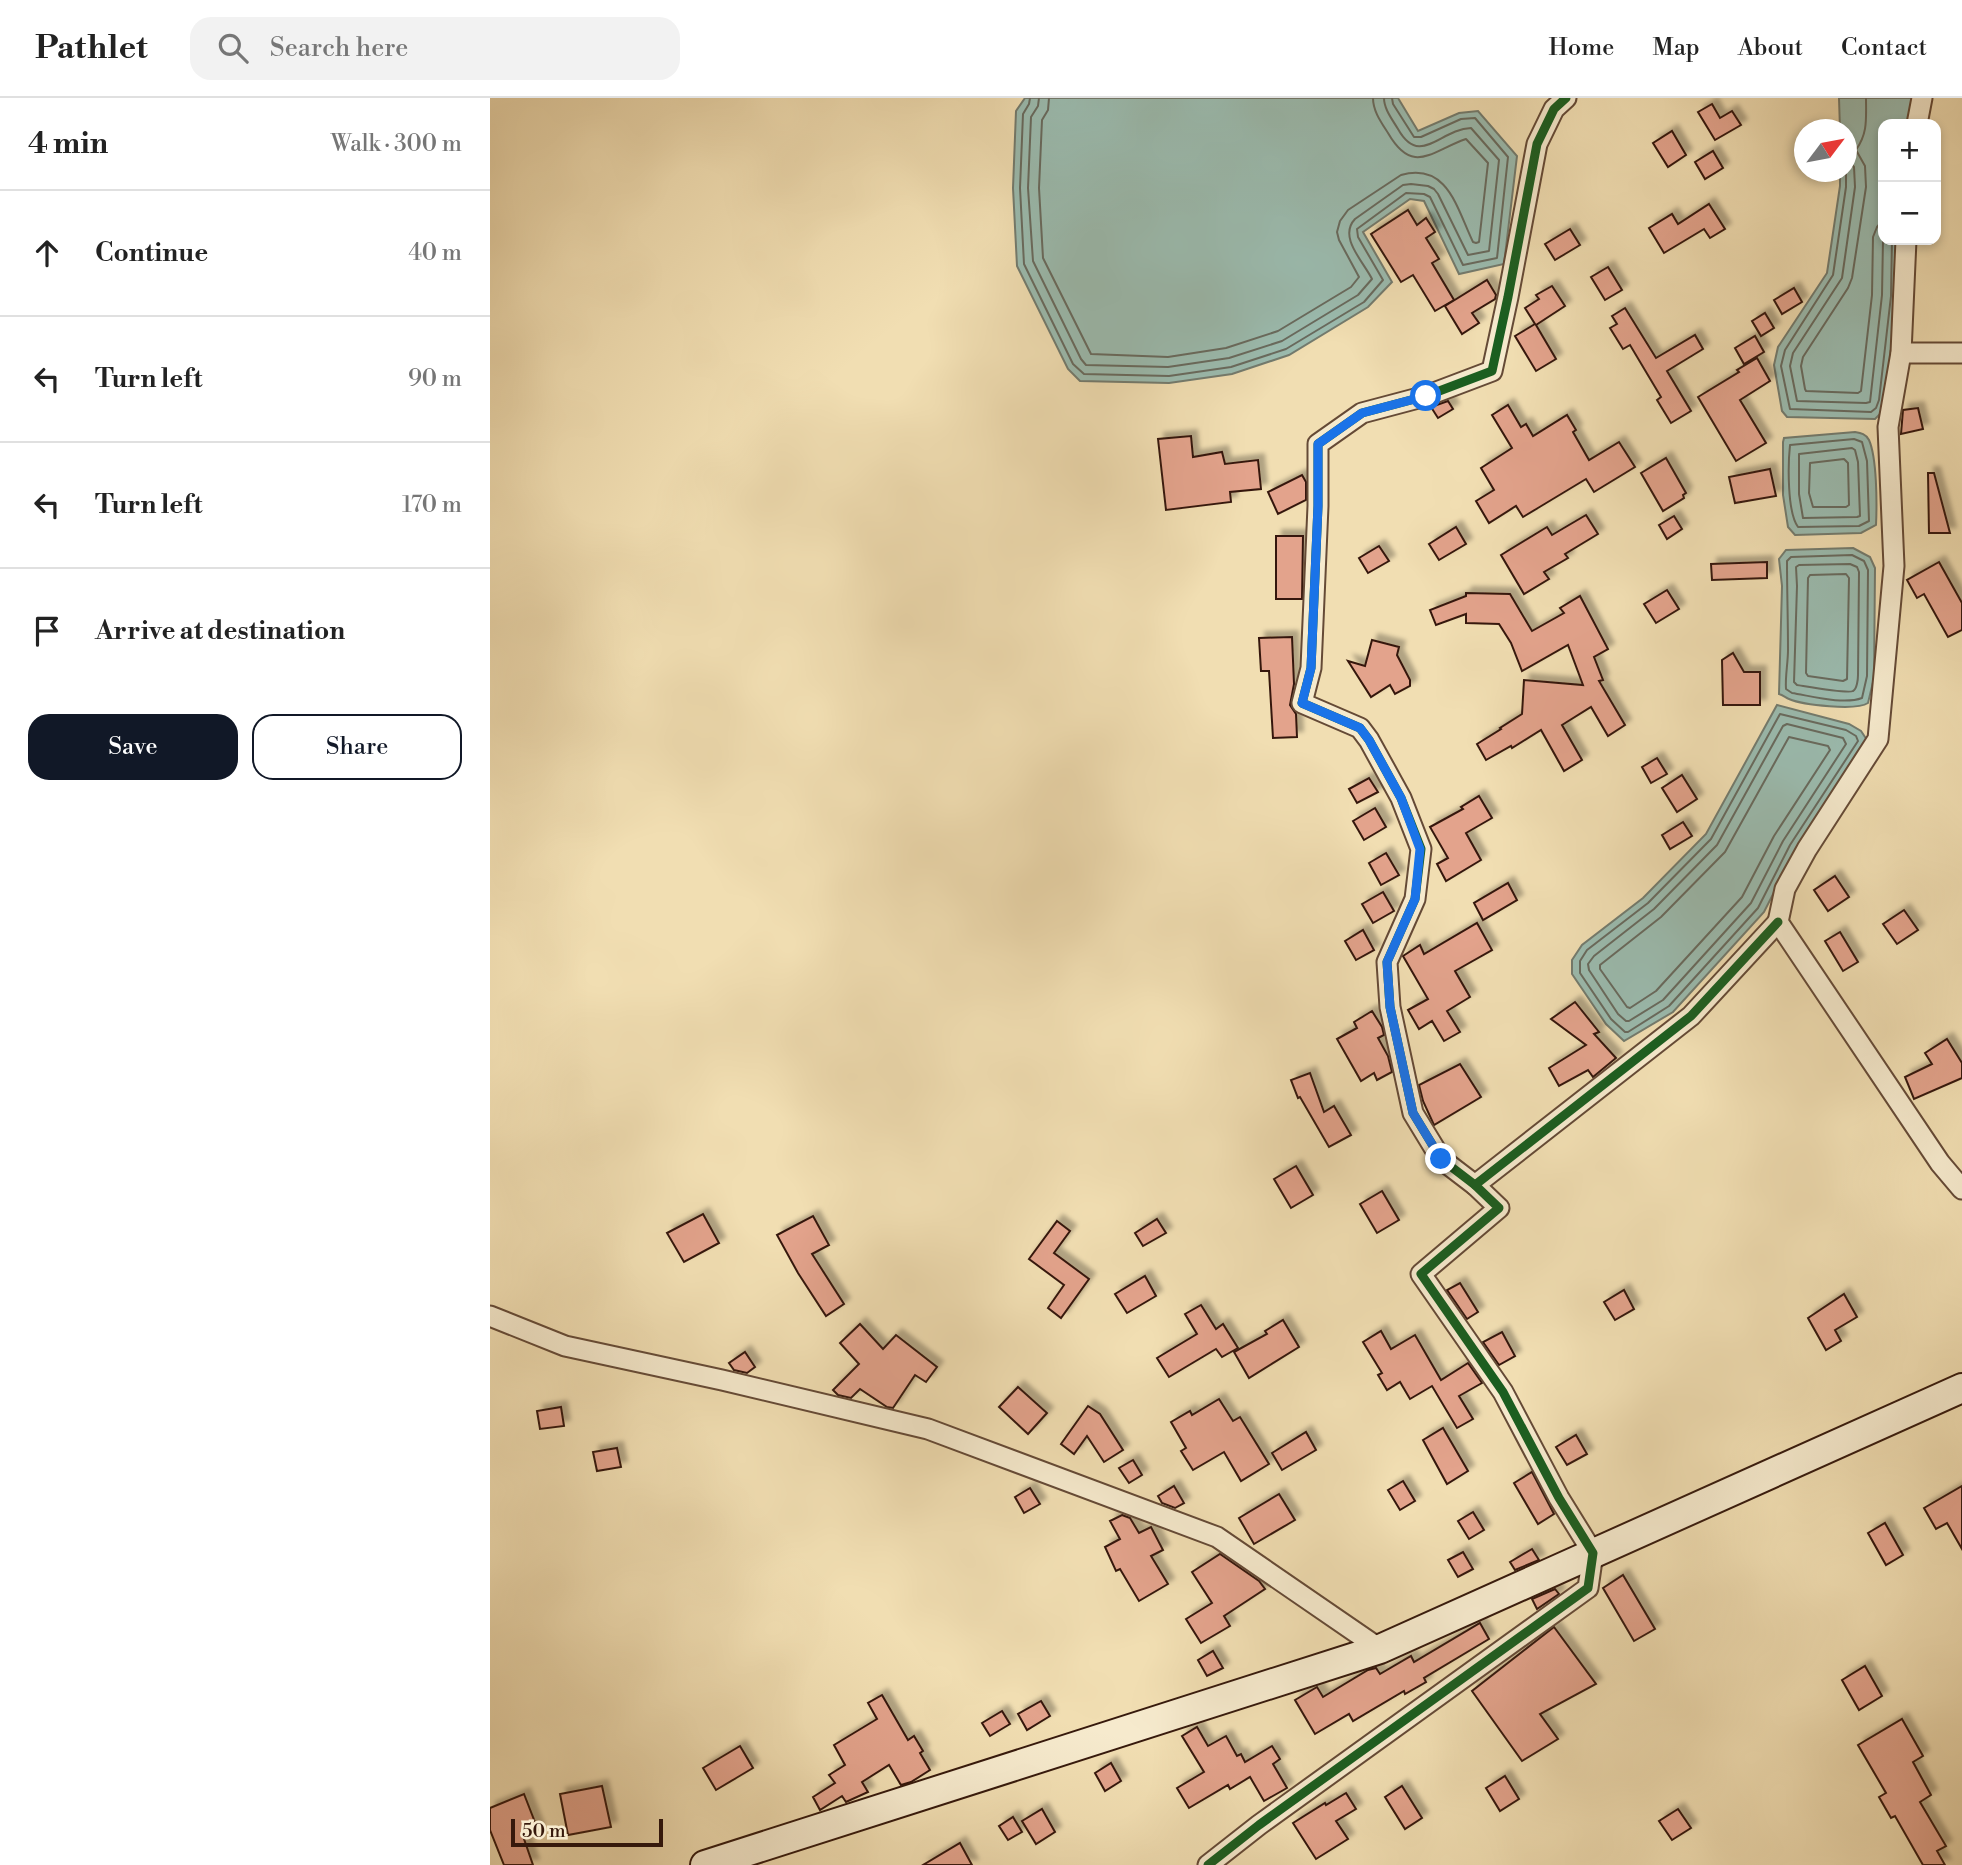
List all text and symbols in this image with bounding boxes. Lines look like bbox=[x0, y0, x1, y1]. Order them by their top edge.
search box bbox=[190, 17, 680, 80]
text: Pathlet bbox=[35, 28, 148, 69]
icon: search bbox=[214, 29, 252, 67]
text: Search here bbox=[270, 32, 408, 64]
text: Home bbox=[1549, 33, 1614, 63]
text: Map bbox=[1652, 33, 1700, 63]
text: About bbox=[1738, 33, 1803, 63]
text: Contact bbox=[1841, 33, 1927, 63]
north arrow bbox=[1794, 119, 1857, 182]
map controls bbox=[1878, 119, 1941, 245]
button: + bbox=[1878, 119, 1941, 182]
text: 4 min bbox=[28, 125, 108, 163]
text: Walk · 300 m bbox=[331, 130, 462, 158]
button: − bbox=[1878, 182, 1941, 245]
icon: ahead bbox=[28, 234, 66, 272]
text: Continue bbox=[95, 237, 208, 269]
text: 40 m bbox=[408, 239, 462, 267]
icon: left bbox=[28, 360, 66, 398]
text: Turn left bbox=[95, 363, 203, 395]
text: 90 m bbox=[408, 365, 462, 393]
route start bbox=[1410, 380, 1441, 411]
icon: left bbox=[28, 486, 66, 524]
text: Turn left bbox=[95, 489, 203, 521]
text: 170 m bbox=[402, 491, 462, 519]
icon: arrive bbox=[28, 612, 66, 650]
text: Arrive at destination bbox=[95, 615, 345, 647]
button: Save bbox=[28, 714, 238, 780]
button: Share bbox=[252, 714, 462, 780]
route end bbox=[1425, 1143, 1456, 1174]
scale bar bbox=[511, 1816, 663, 1848]
text: 50 m bbox=[522, 1819, 566, 1843]

